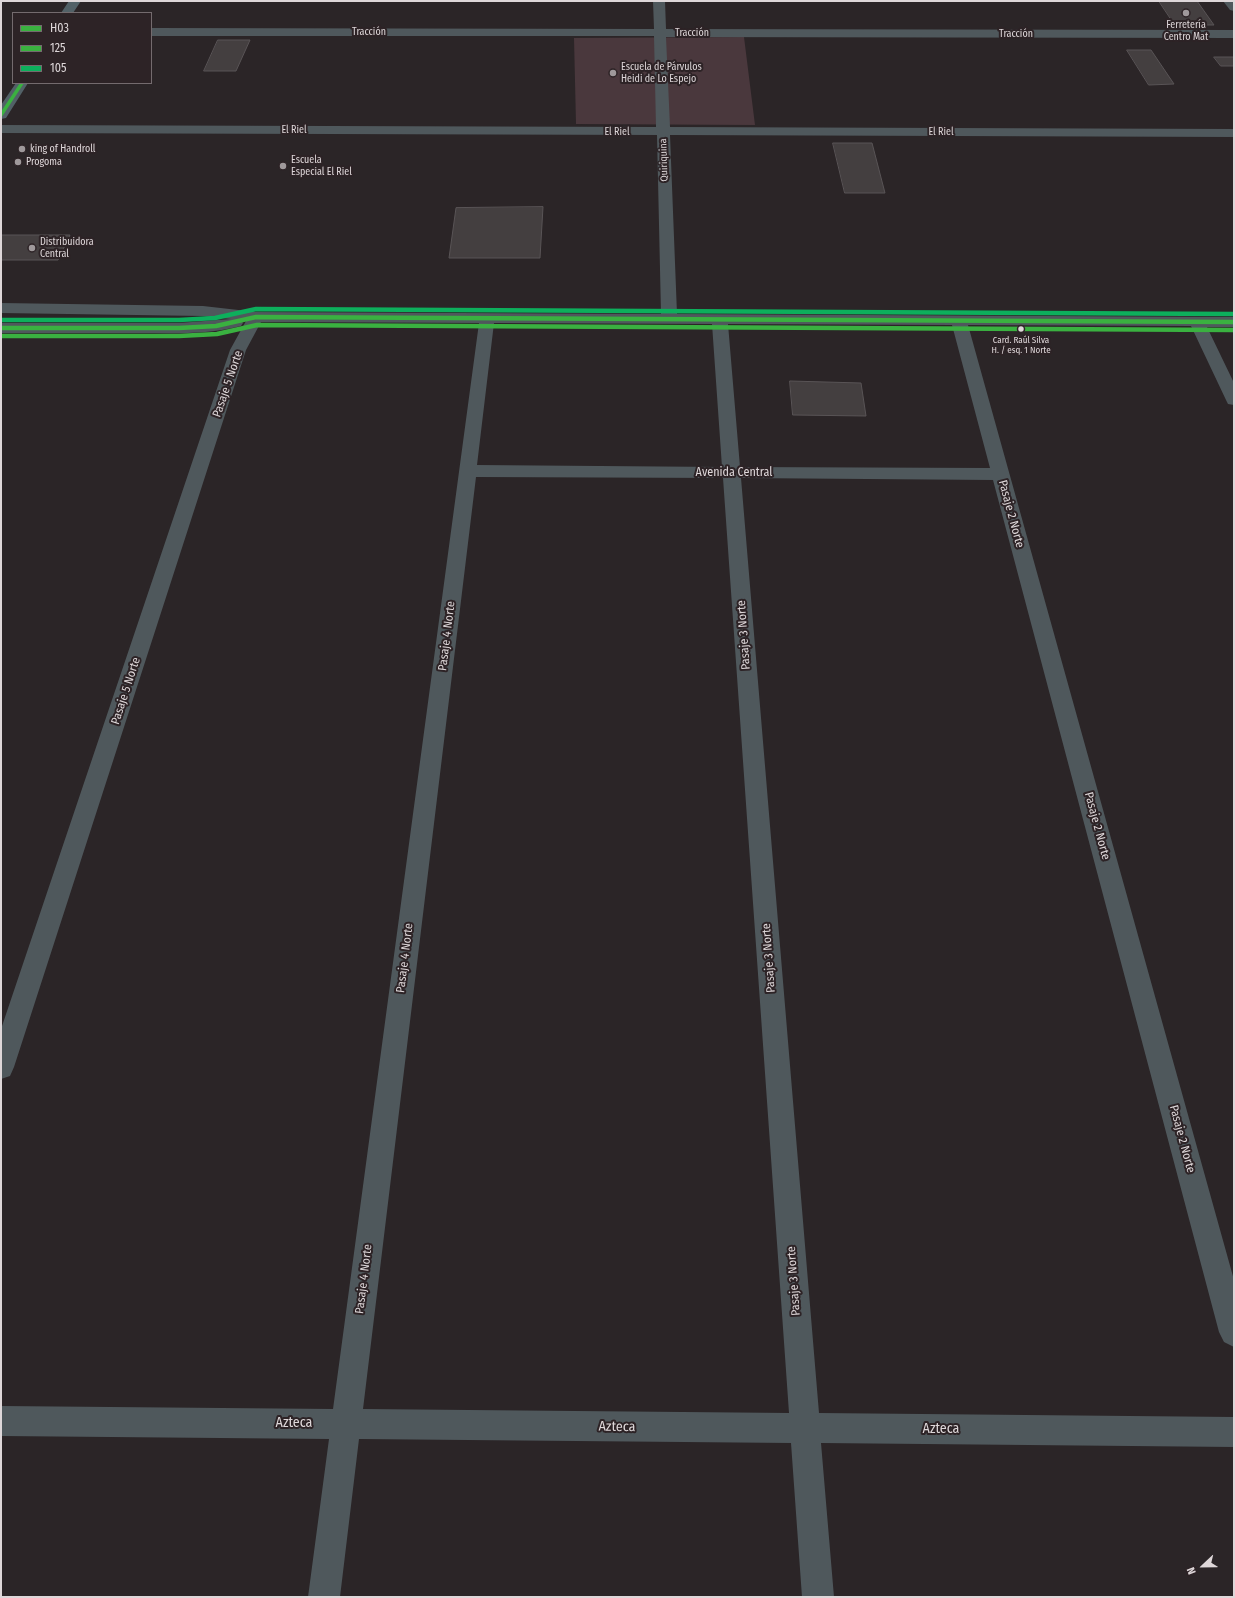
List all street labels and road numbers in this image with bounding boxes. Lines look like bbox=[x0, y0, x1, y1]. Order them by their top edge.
street label: Tracción bbox=[352, 26, 386, 38]
street label: Tracción bbox=[675, 27, 709, 39]
street label: Tracción bbox=[999, 28, 1033, 40]
street label: El Riel bbox=[281, 124, 307, 136]
street label: El Riel bbox=[604, 126, 630, 138]
street label: El Riel bbox=[928, 126, 954, 138]
street label: Quiriquina bbox=[657, 138, 671, 182]
street label: Pasaje 5 Norte bbox=[210, 349, 246, 419]
street label: Avenida Central bbox=[696, 466, 772, 480]
street label: Pasaje 2 Norte bbox=[995, 479, 1027, 549]
street label: Pasaje 4 Norte bbox=[436, 600, 458, 672]
street label: Pasaje 3 Norte bbox=[734, 600, 754, 670]
street label: Pasaje 5 Norte bbox=[108, 656, 144, 726]
street label: Pasaje 2 Norte bbox=[1081, 791, 1113, 861]
street label: Pasaje 4 Norte bbox=[394, 922, 416, 994]
street label: Pasaje 3 Norte bbox=[759, 923, 779, 993]
street label: Pasaje 2 Norte bbox=[1166, 1104, 1198, 1174]
street label: Pasaje 4 Norte bbox=[353, 1243, 375, 1315]
street label: Pasaje 3 Norte bbox=[784, 1246, 804, 1316]
street label: Azteca bbox=[276, 1415, 312, 1431]
street label: Azteca bbox=[598, 1418, 636, 1436]
street label: Azteca bbox=[923, 1421, 959, 1437]

